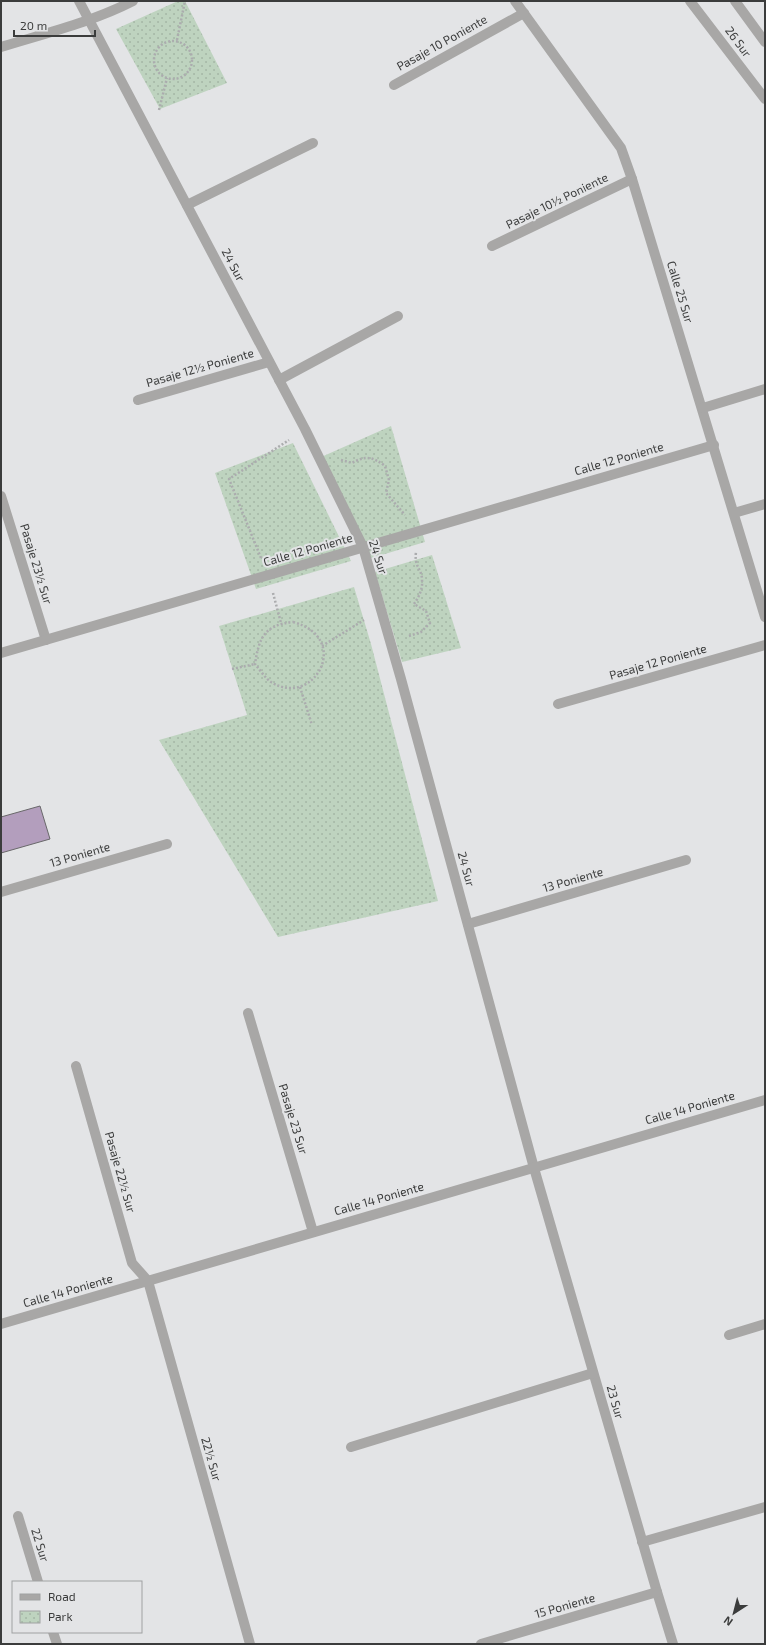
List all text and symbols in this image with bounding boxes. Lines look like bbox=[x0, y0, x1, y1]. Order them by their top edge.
street label: Pasaje 10 Poniente bbox=[394, 11, 490, 74]
scale bar bbox=[14, 12, 95, 38]
text: 20 m bbox=[20, 18, 47, 32]
street label: 26 Sur bbox=[723, 23, 755, 60]
street label: Pasaje 10½ Poniente bbox=[503, 169, 610, 232]
street label: 24 Sur bbox=[219, 246, 248, 284]
street label: Calle 25 Sur bbox=[665, 259, 697, 324]
street label: Pasaje 12½ Poniente bbox=[144, 345, 256, 390]
street label: Calle 12 Poniente bbox=[573, 439, 665, 477]
street label: Pasaje 23½ Sur bbox=[17, 522, 56, 606]
street label: Calle 12 Poniente bbox=[262, 530, 354, 568]
street label: 24 Sur bbox=[367, 538, 391, 576]
street label: Pasaje 12 Poniente bbox=[607, 640, 708, 683]
street label: 13 Poniente bbox=[48, 839, 112, 869]
street label: 24 Sur bbox=[456, 850, 478, 888]
street label: 13 Poniente bbox=[541, 864, 605, 894]
street label: Pasaje 23 Sur bbox=[276, 1082, 311, 1156]
street label: Calle 14 Poniente bbox=[643, 1088, 736, 1127]
street label: Pasaje 22½ Sur bbox=[102, 1130, 139, 1214]
street label: Calle 14 Poniente bbox=[332, 1179, 425, 1218]
street label: Calle 14 Poniente bbox=[21, 1271, 114, 1310]
street label: 23 Sur bbox=[604, 1383, 627, 1420]
street label: 22½ Sur bbox=[199, 1435, 225, 1483]
street label: 22 Sur bbox=[29, 1526, 53, 1563]
legend bbox=[12, 1581, 142, 1633]
text: Road bbox=[48, 1589, 76, 1603]
street label: 15 Poniente bbox=[533, 1590, 596, 1620]
north arrow bbox=[714, 1593, 754, 1633]
text: Park bbox=[48, 1609, 73, 1623]
text: N bbox=[721, 1614, 735, 1629]

